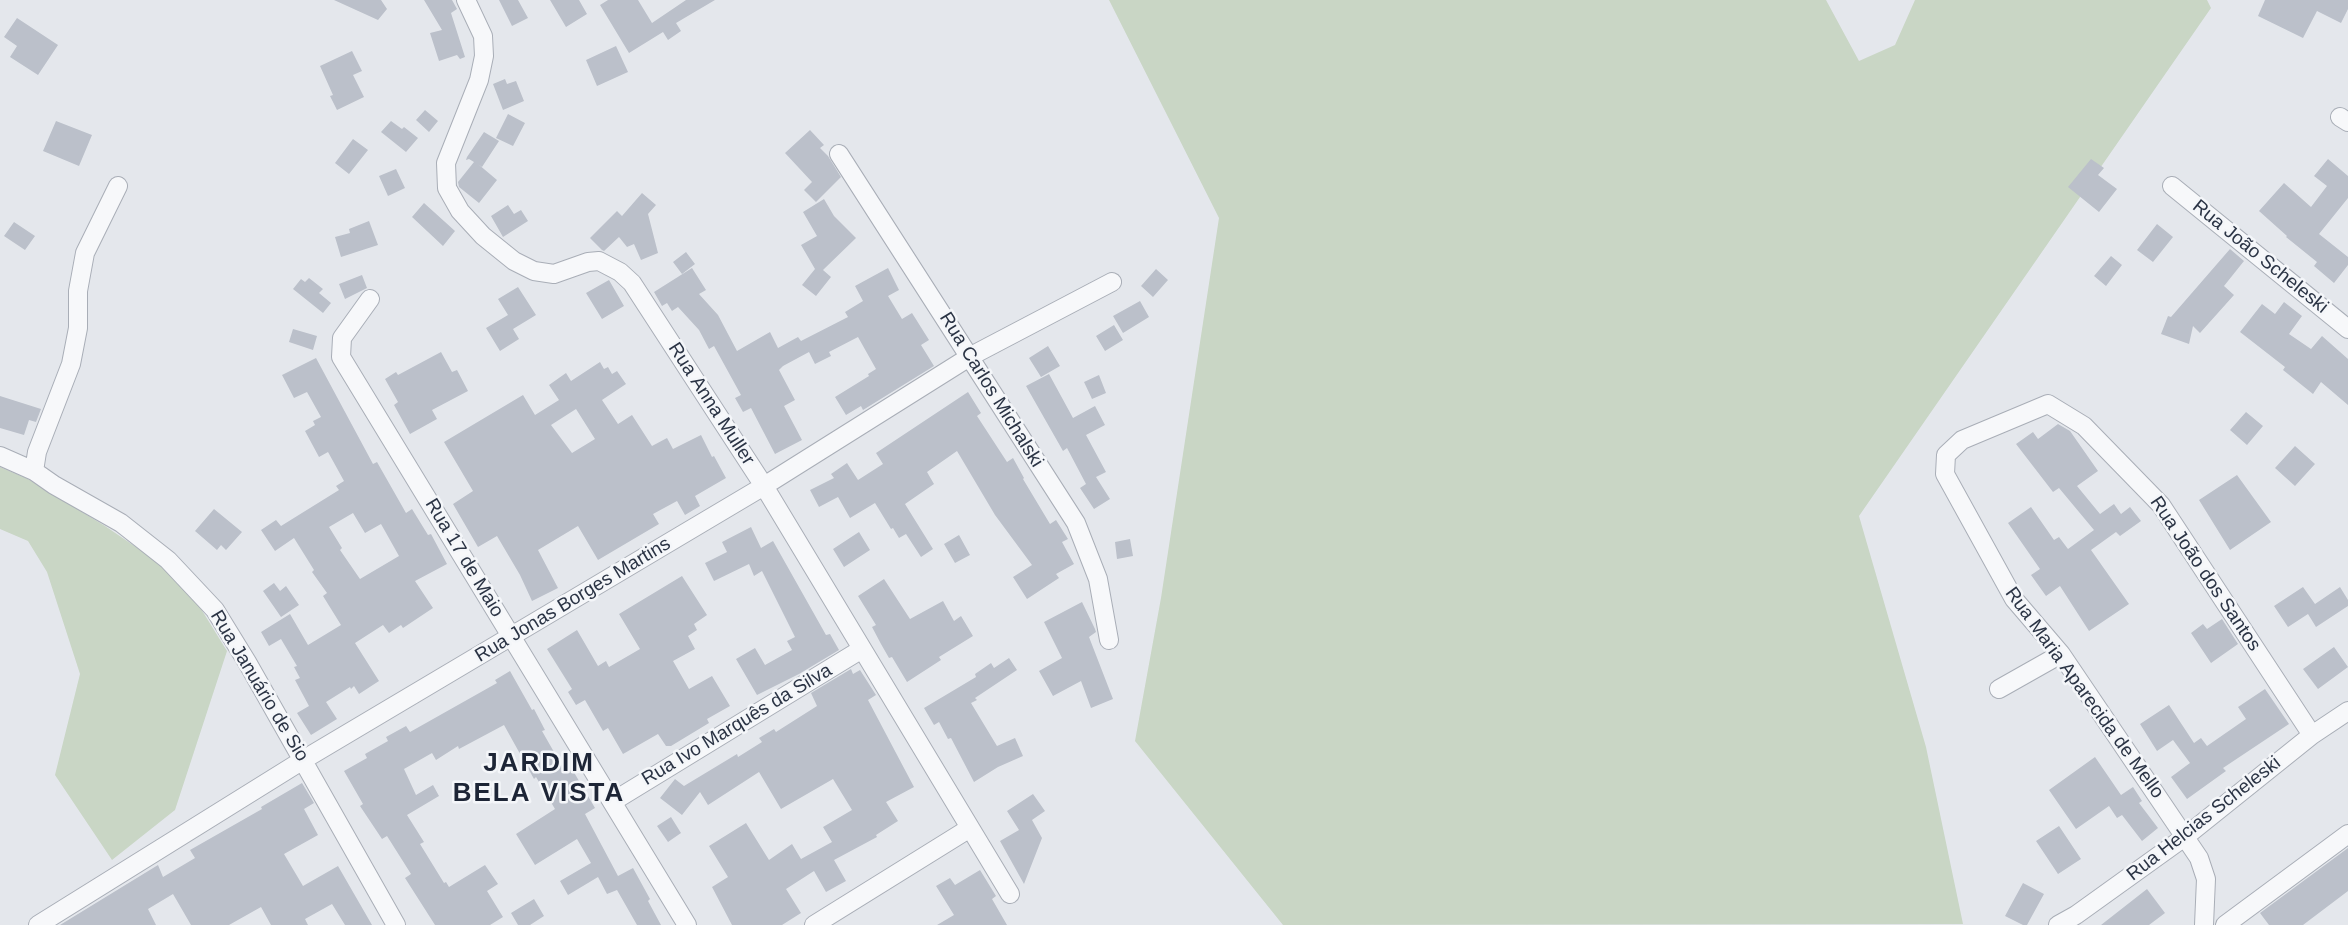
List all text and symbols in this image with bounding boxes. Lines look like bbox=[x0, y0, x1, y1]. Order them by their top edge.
street label: Rua João Scheleski bbox=[2188, 195, 2332, 319]
street label: Rua Carlos Michalski bbox=[934, 308, 1048, 472]
street label: Rua Anna Muller bbox=[663, 338, 759, 470]
street label: Rua João dos Santos bbox=[2145, 492, 2265, 656]
street label: Rua 17 de Maio bbox=[420, 495, 508, 621]
street label: Rua Jonas Borges Martins bbox=[471, 533, 675, 667]
street label: Rua Maria Aparecida de Mello bbox=[2000, 583, 2168, 803]
street label: Rua Januário de Sio bbox=[205, 606, 313, 766]
street label: Rua Ivo Marquês da Silva bbox=[638, 659, 836, 791]
district label: JARDIM BELA VISTA bbox=[454, 748, 624, 810]
street label: Rua Helcias Scheleski bbox=[2123, 752, 2285, 886]

